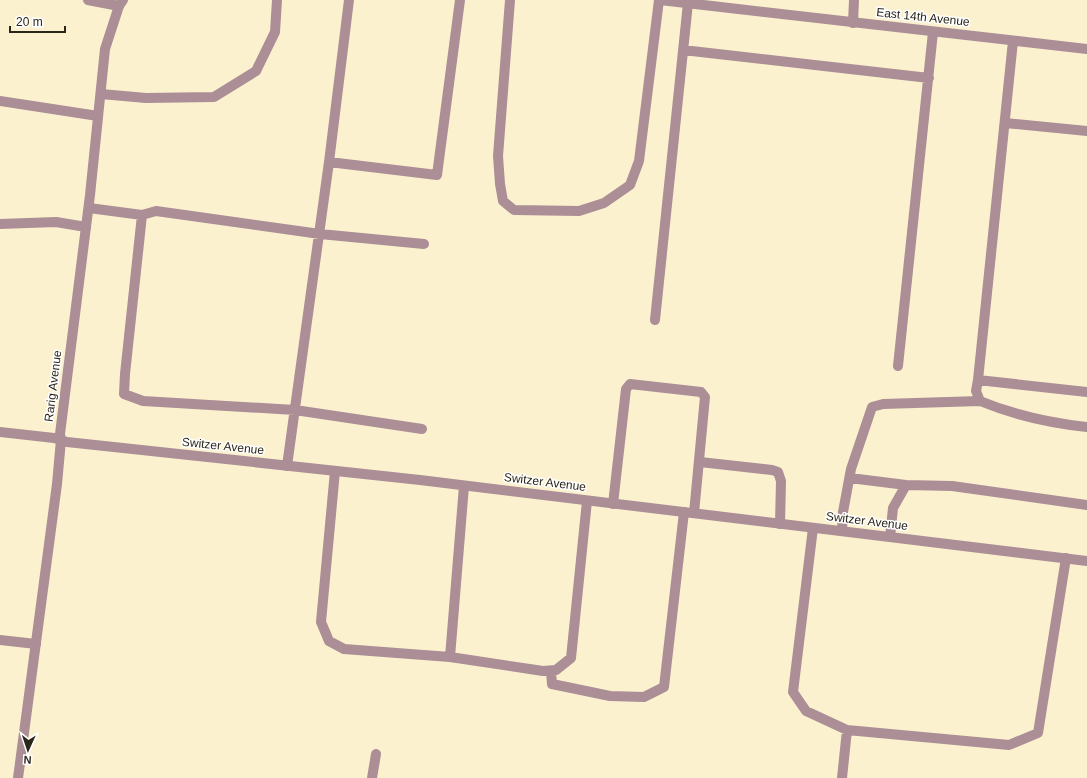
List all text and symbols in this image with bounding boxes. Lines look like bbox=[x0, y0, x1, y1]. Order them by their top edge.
street label: East 14th Avenue bbox=[876, 5, 971, 29]
scale bar bbox=[10, 8, 65, 34]
text: 20 m bbox=[16, 15, 43, 29]
street label: Rarig Avenue bbox=[42, 349, 64, 423]
street label: Switzer Avenue bbox=[181, 435, 265, 457]
street label: Switzer Avenue bbox=[503, 470, 587, 494]
street label: Switzer Avenue bbox=[825, 509, 909, 533]
north arrow bbox=[8, 730, 48, 770]
text: N bbox=[23, 754, 32, 766]

